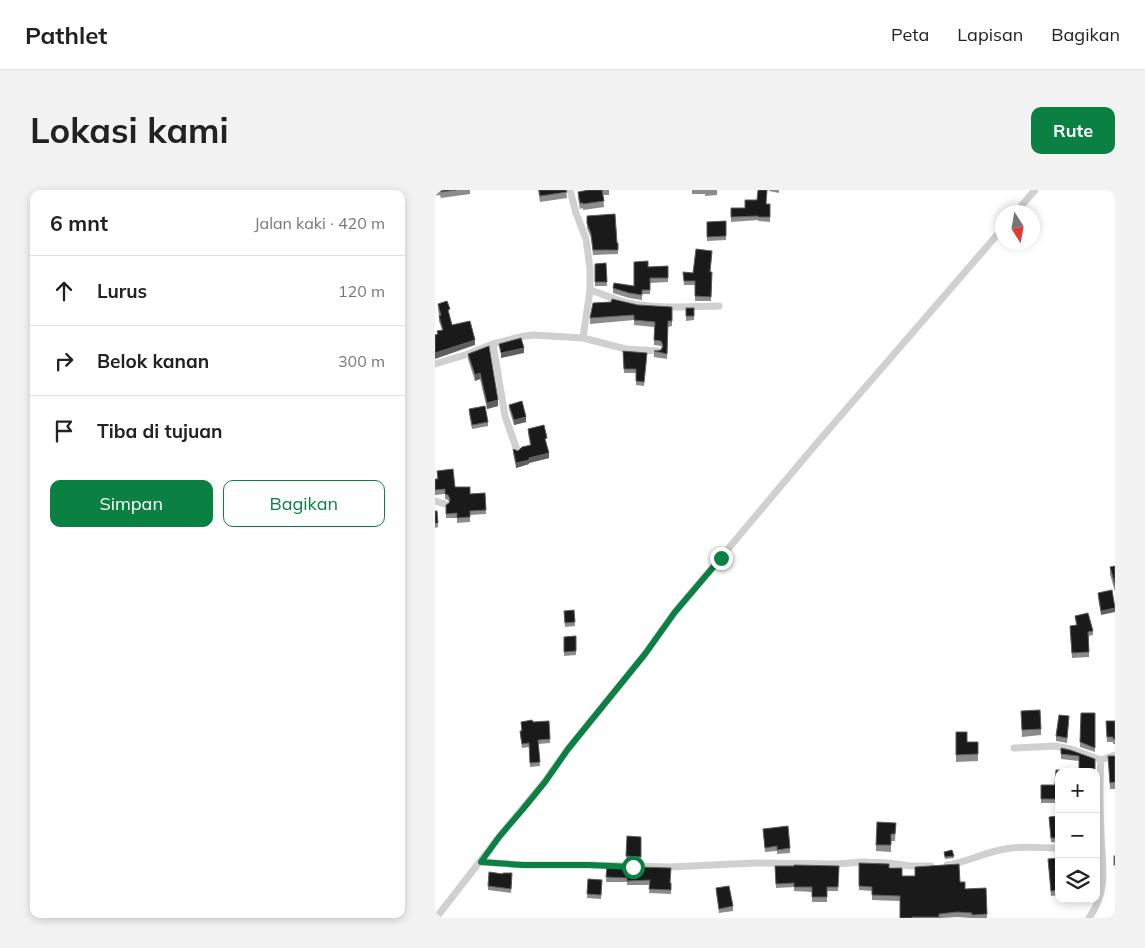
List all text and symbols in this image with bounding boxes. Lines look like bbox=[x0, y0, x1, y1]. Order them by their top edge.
text: Pathlet bbox=[25, 20, 107, 50]
text: Peta bbox=[891, 23, 929, 46]
text: Lapisan bbox=[957, 23, 1023, 46]
text: Bagikan bbox=[1051, 23, 1120, 46]
button: Rute bbox=[1031, 107, 1115, 154]
text: Lokasi kami bbox=[30, 108, 229, 152]
north arrow bbox=[995, 205, 1040, 250]
text: 6 mnt bbox=[50, 210, 108, 236]
text: Jalan kaki · 420 m bbox=[254, 213, 385, 233]
icon: ahead bbox=[50, 277, 78, 305]
text: Lurus bbox=[97, 279, 147, 303]
text: 120 m bbox=[338, 281, 385, 301]
icon: right bbox=[50, 347, 78, 375]
text: Belok kanan bbox=[97, 349, 209, 373]
text: 300 m bbox=[338, 351, 385, 371]
icon: arrive bbox=[50, 417, 78, 445]
text: Tiba di tujuan bbox=[97, 419, 222, 443]
button: Simpan bbox=[50, 480, 213, 527]
button: Bagikan bbox=[223, 480, 385, 527]
route end bbox=[710, 547, 733, 570]
map controls bbox=[1055, 768, 1100, 903]
button: + bbox=[1055, 768, 1100, 813]
button: − bbox=[1055, 813, 1100, 858]
route start bbox=[622, 856, 645, 879]
button: layers bbox=[1055, 858, 1100, 903]

